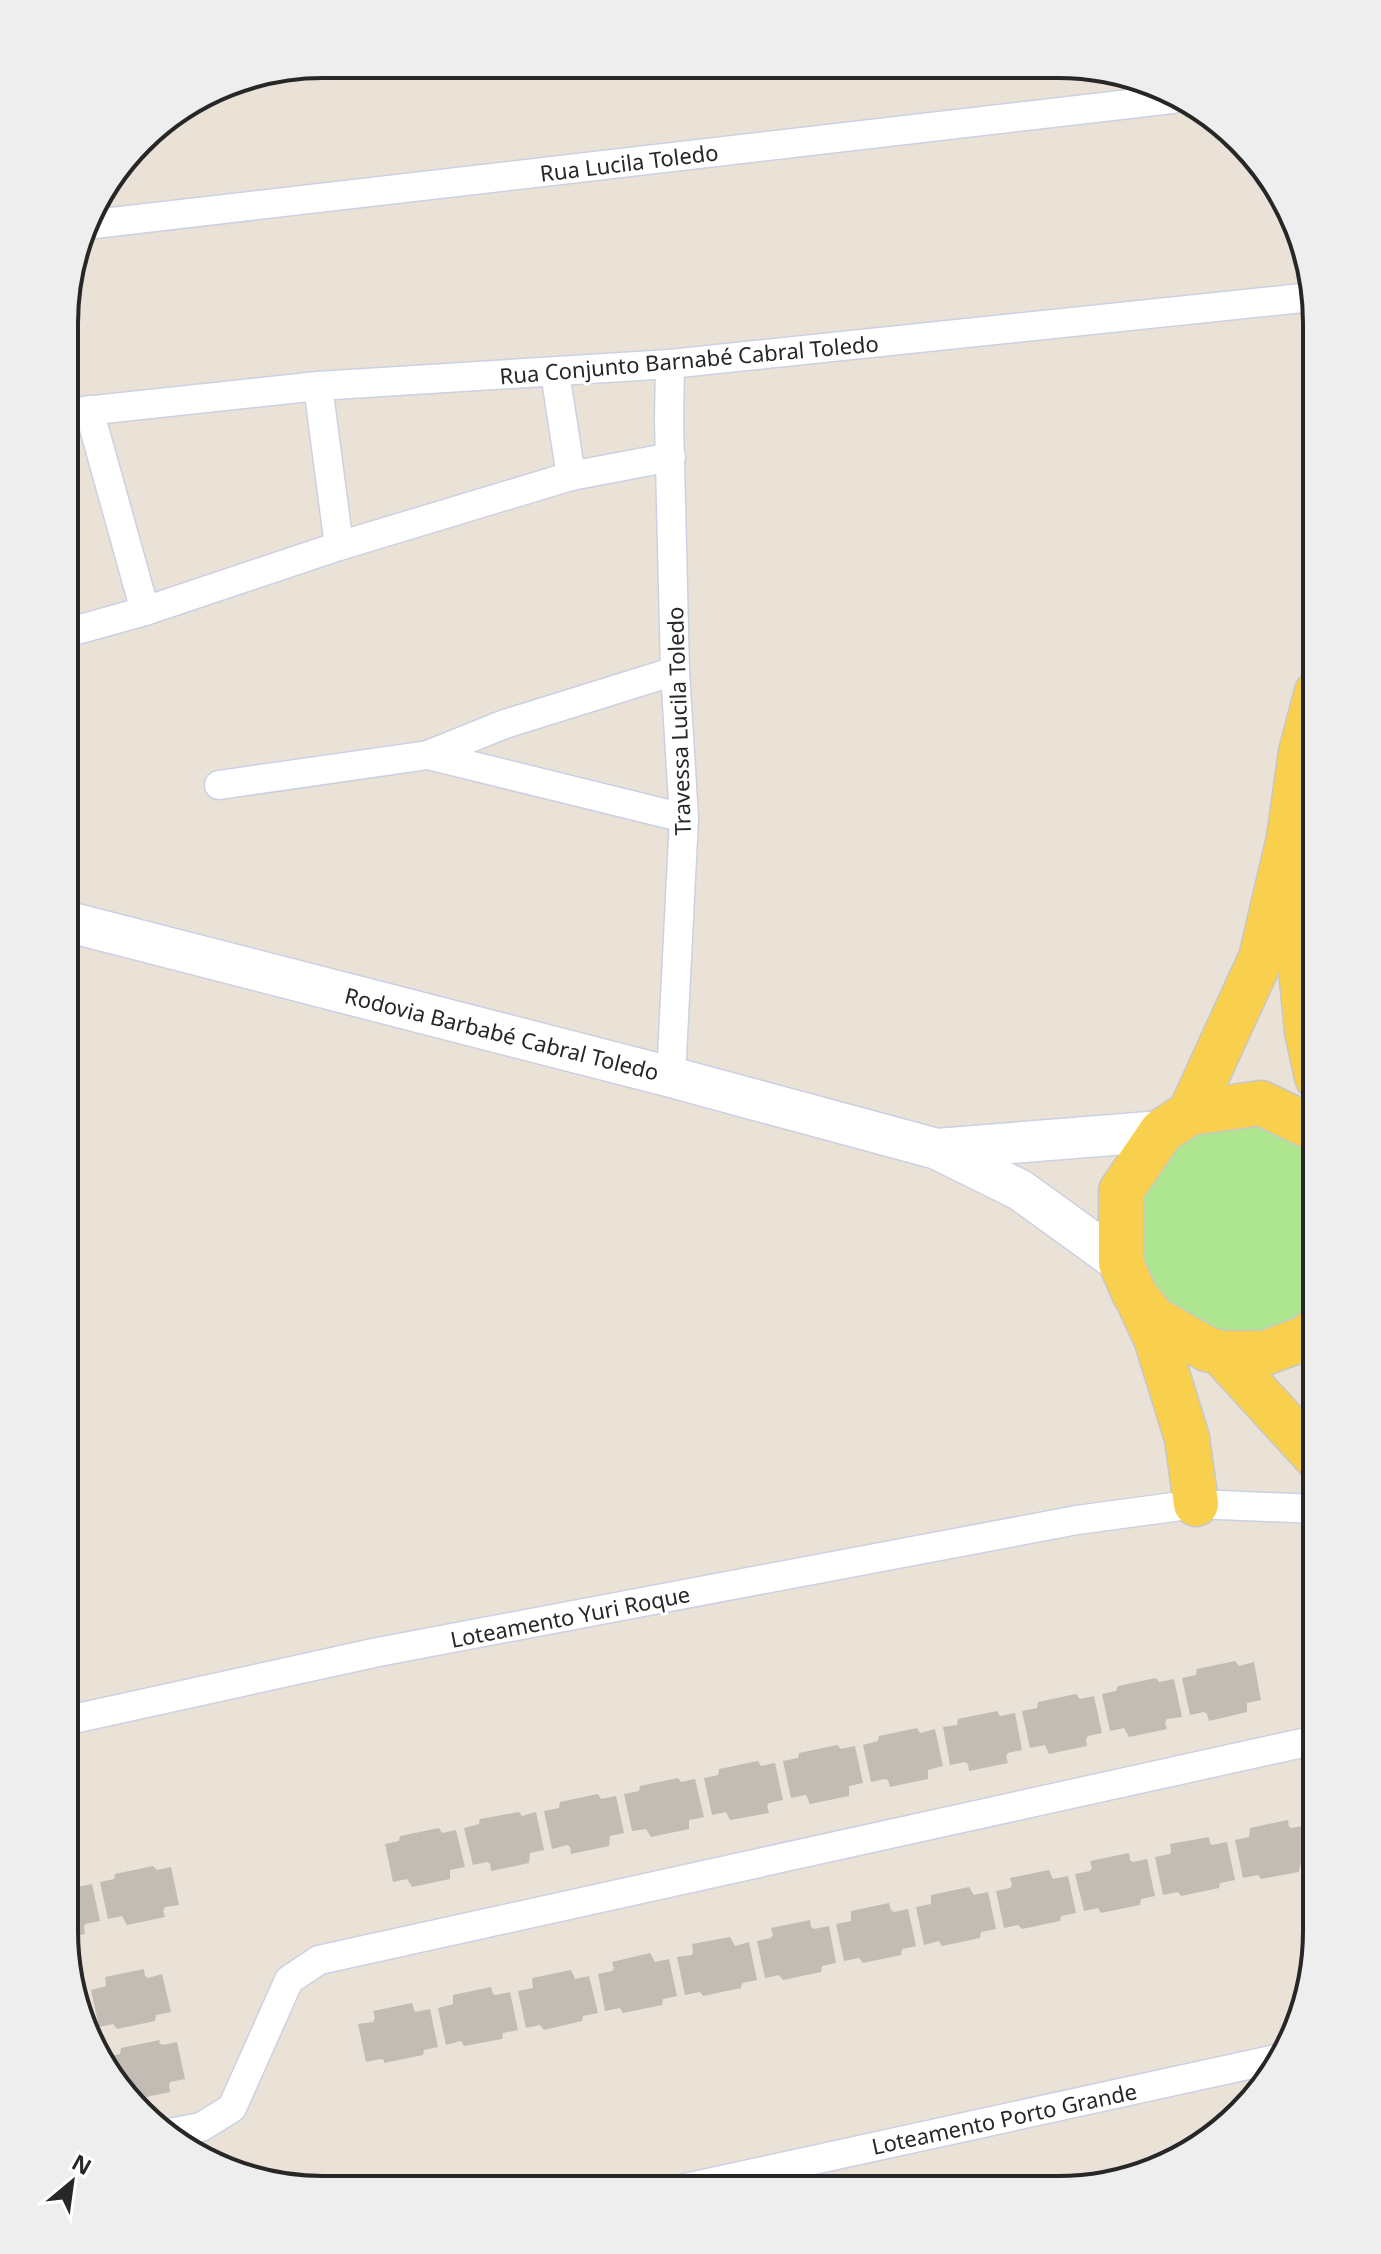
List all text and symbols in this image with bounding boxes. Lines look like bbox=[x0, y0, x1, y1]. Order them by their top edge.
street label: Rua Lucila Toledo bbox=[538, 136, 720, 188]
street label: Rua Conjunto Barnabé Cabral Toledo bbox=[498, 327, 880, 391]
street label: Travessa Lucila Toledo bbox=[659, 606, 697, 836]
street label: Rodovia Barbabé Cabral Toledo bbox=[342, 979, 662, 1087]
street label: Loteamento Yuri Roque bbox=[448, 1578, 692, 1654]
street label: Loteamento Porto Grande bbox=[869, 2075, 1139, 2161]
north arrow bbox=[32, 2142, 112, 2222]
text: N bbox=[67, 2146, 97, 2181]

